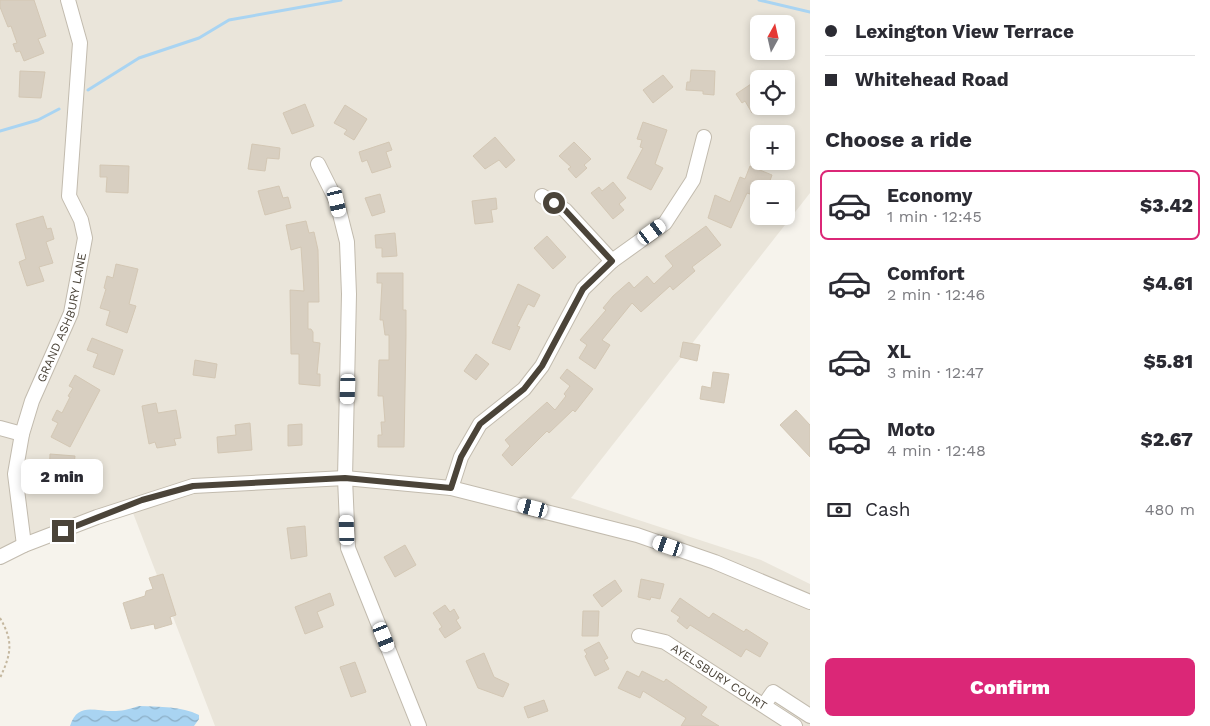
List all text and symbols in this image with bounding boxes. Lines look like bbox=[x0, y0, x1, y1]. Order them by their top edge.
north arrow bbox=[750, 15, 795, 60]
map controls bbox=[750, 15, 795, 225]
text: Lexington View Terrace bbox=[855, 20, 1074, 43]
text: Whitehead Road bbox=[855, 68, 1009, 91]
button: locate bbox=[750, 70, 795, 115]
button: + bbox=[750, 125, 795, 170]
text: Choose a ride bbox=[825, 127, 972, 152]
button: − bbox=[750, 180, 795, 225]
icon: car bbox=[827, 183, 872, 228]
text: Economy bbox=[887, 184, 972, 207]
car bbox=[326, 186, 347, 218]
route start bbox=[543, 192, 565, 214]
text: $3.42 bbox=[1140, 194, 1193, 217]
text: 1 min · 12:45 bbox=[887, 207, 982, 226]
car bbox=[635, 217, 668, 247]
street label: GRAND ASHBURY LANE bbox=[34, 251, 89, 384]
icon: car bbox=[827, 261, 872, 306]
text: Comfort bbox=[887, 262, 965, 285]
text: $4.61 bbox=[1143, 272, 1193, 295]
text: 2 min · 12:46 bbox=[887, 285, 985, 304]
icon: car bbox=[827, 339, 872, 384]
text: XL bbox=[887, 340, 911, 363]
text: $5.81 bbox=[1143, 350, 1193, 373]
text: 3 min · 12:47 bbox=[887, 363, 984, 382]
car bbox=[339, 374, 356, 404]
icon: car bbox=[827, 417, 872, 462]
text: Moto bbox=[887, 418, 935, 441]
text: $2.67 bbox=[1141, 428, 1193, 451]
text: 4 min · 12:48 bbox=[887, 441, 986, 460]
callout: 2 min bbox=[22, 458, 104, 494]
text: 2 min bbox=[40, 467, 84, 486]
icon: cash bbox=[825, 496, 853, 524]
car bbox=[516, 497, 549, 519]
text: Cash bbox=[865, 498, 911, 521]
text: 480 m bbox=[1145, 500, 1195, 519]
car bbox=[338, 515, 355, 545]
route end bbox=[52, 520, 74, 542]
car bbox=[651, 534, 684, 558]
car bbox=[371, 620, 396, 654]
street label: AYELSBURY COURT bbox=[668, 641, 770, 713]
button: Confirm bbox=[825, 658, 1195, 716]

